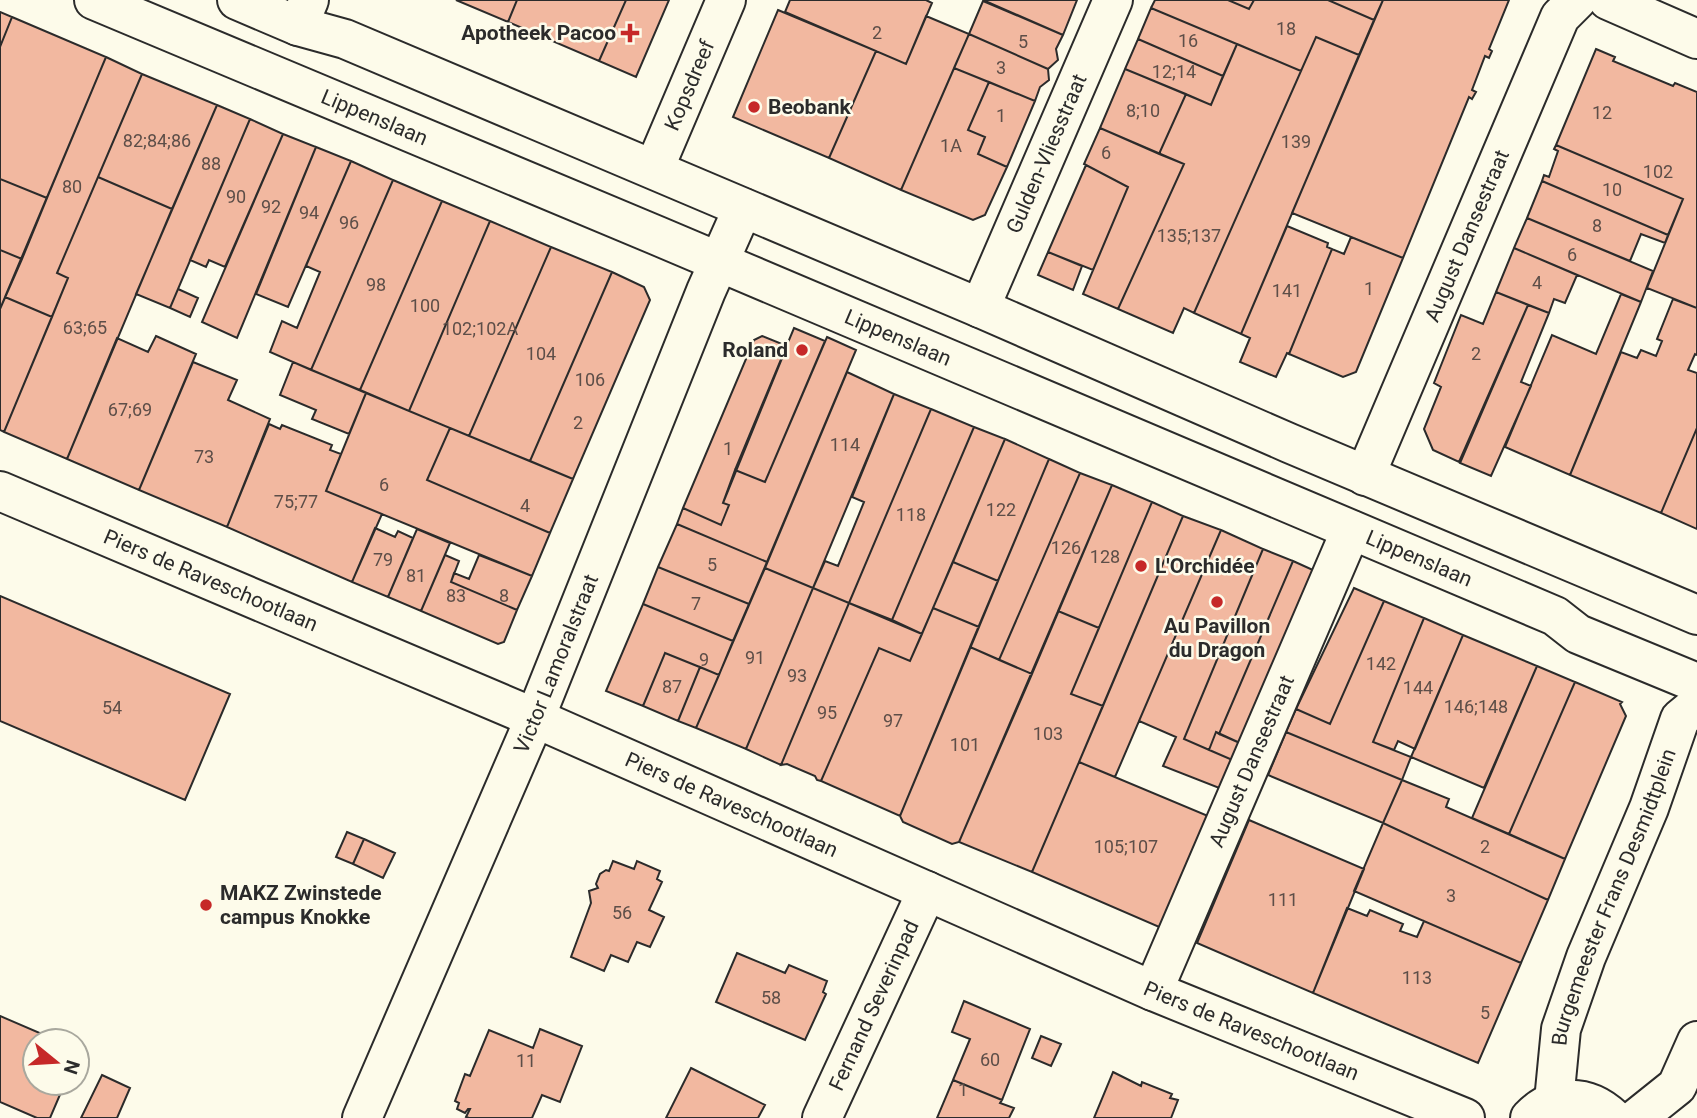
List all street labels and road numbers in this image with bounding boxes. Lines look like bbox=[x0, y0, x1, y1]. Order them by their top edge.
street label: Kopsdreef bbox=[660, 36, 720, 134]
street label: Gulden-Vliesstraat bbox=[1002, 70, 1092, 237]
street label: Lippenslaan bbox=[318, 84, 431, 150]
street label: August Dansestraat bbox=[1420, 146, 1514, 325]
street label: Lippenslaan bbox=[841, 305, 955, 371]
street label: Piers de Raveschootlaan bbox=[100, 524, 321, 636]
street label: Lippenslaan bbox=[1362, 525, 1476, 592]
street label: Victor Lamoralstraat bbox=[509, 571, 603, 757]
street label: August Dansestraat bbox=[1204, 672, 1299, 851]
street label: Burgemeester Frans Desmidtplein bbox=[1547, 746, 1681, 1047]
street label: Piers de Raveschootlaan bbox=[621, 747, 842, 862]
street label: Fernand Severinpad bbox=[824, 916, 924, 1094]
street label: Piers de Raveschootlaan bbox=[1140, 976, 1363, 1086]

